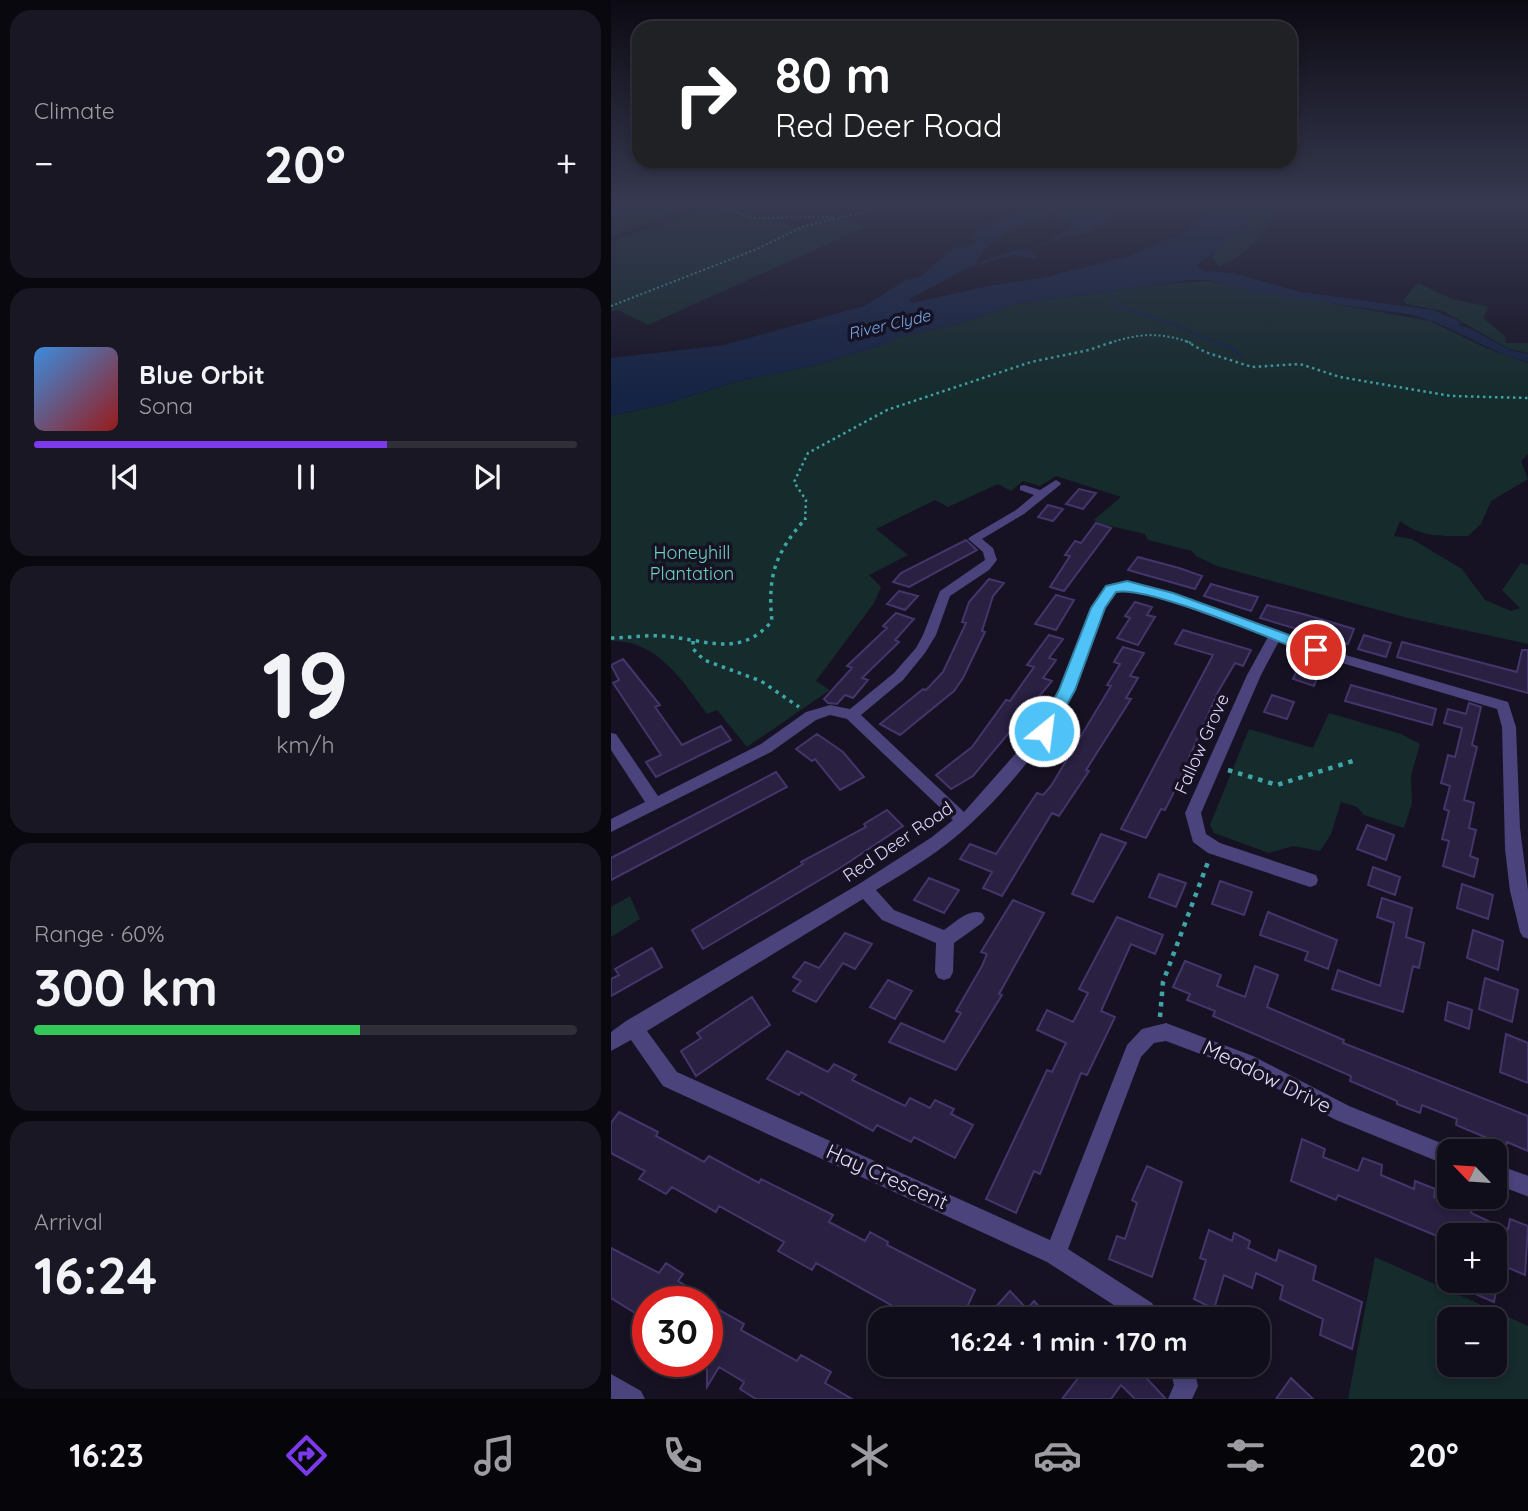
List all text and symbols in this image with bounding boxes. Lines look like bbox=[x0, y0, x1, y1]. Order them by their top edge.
text: 80 m bbox=[775, 44, 891, 105]
icon: right bbox=[660, 49, 751, 140]
text: Climate bbox=[34, 96, 115, 125]
text: Red Deer Road bbox=[775, 105, 1002, 145]
text: 20° bbox=[264, 131, 346, 196]
text: − bbox=[34, 139, 54, 187]
text: + bbox=[556, 139, 577, 187]
water label: River Clyde bbox=[846, 305, 933, 343]
text: Blue Orbit bbox=[139, 358, 265, 391]
text: Sona bbox=[139, 391, 193, 420]
icon: previous bbox=[106, 458, 144, 496]
icon: pause bbox=[287, 458, 325, 496]
icon: next bbox=[468, 458, 506, 496]
park label: Honeyhill Plantation bbox=[650, 541, 734, 585]
pin bbox=[1286, 620, 1346, 680]
text: 19 bbox=[262, 627, 349, 741]
icon: arrive bbox=[1297, 631, 1335, 669]
street label: Fallow Grove bbox=[1169, 690, 1234, 798]
position arrow bbox=[1007, 694, 1081, 768]
text: km/h bbox=[276, 730, 335, 759]
street label: Red Deer Road bbox=[838, 796, 957, 887]
text: Range · 60% bbox=[34, 919, 165, 948]
text: 300 km bbox=[34, 954, 218, 1019]
street label: Meadow Drive bbox=[1199, 1034, 1336, 1118]
street label: Hay Crescent bbox=[822, 1138, 952, 1215]
north arrow bbox=[1437, 1139, 1507, 1209]
map controls bbox=[1437, 1139, 1507, 1377]
text: Arrival bbox=[34, 1207, 103, 1236]
button: + bbox=[1437, 1223, 1507, 1293]
text: 16:24 bbox=[34, 1242, 157, 1307]
speed limit sign: 30 bbox=[632, 1286, 723, 1377]
button: − bbox=[1437, 1307, 1507, 1377]
text: 16:24 · 1 min · 170 m bbox=[951, 1325, 1187, 1358]
icon: directions bbox=[282, 1431, 331, 1480]
icon: music bbox=[470, 1431, 519, 1480]
icon: phone bbox=[658, 1431, 707, 1480]
icon: climate bbox=[845, 1431, 894, 1480]
icon: car bbox=[1033, 1431, 1082, 1480]
icon: filters bbox=[1221, 1431, 1270, 1480]
text: 16:23 bbox=[69, 1435, 144, 1475]
text: 20° bbox=[1408, 1435, 1459, 1475]

